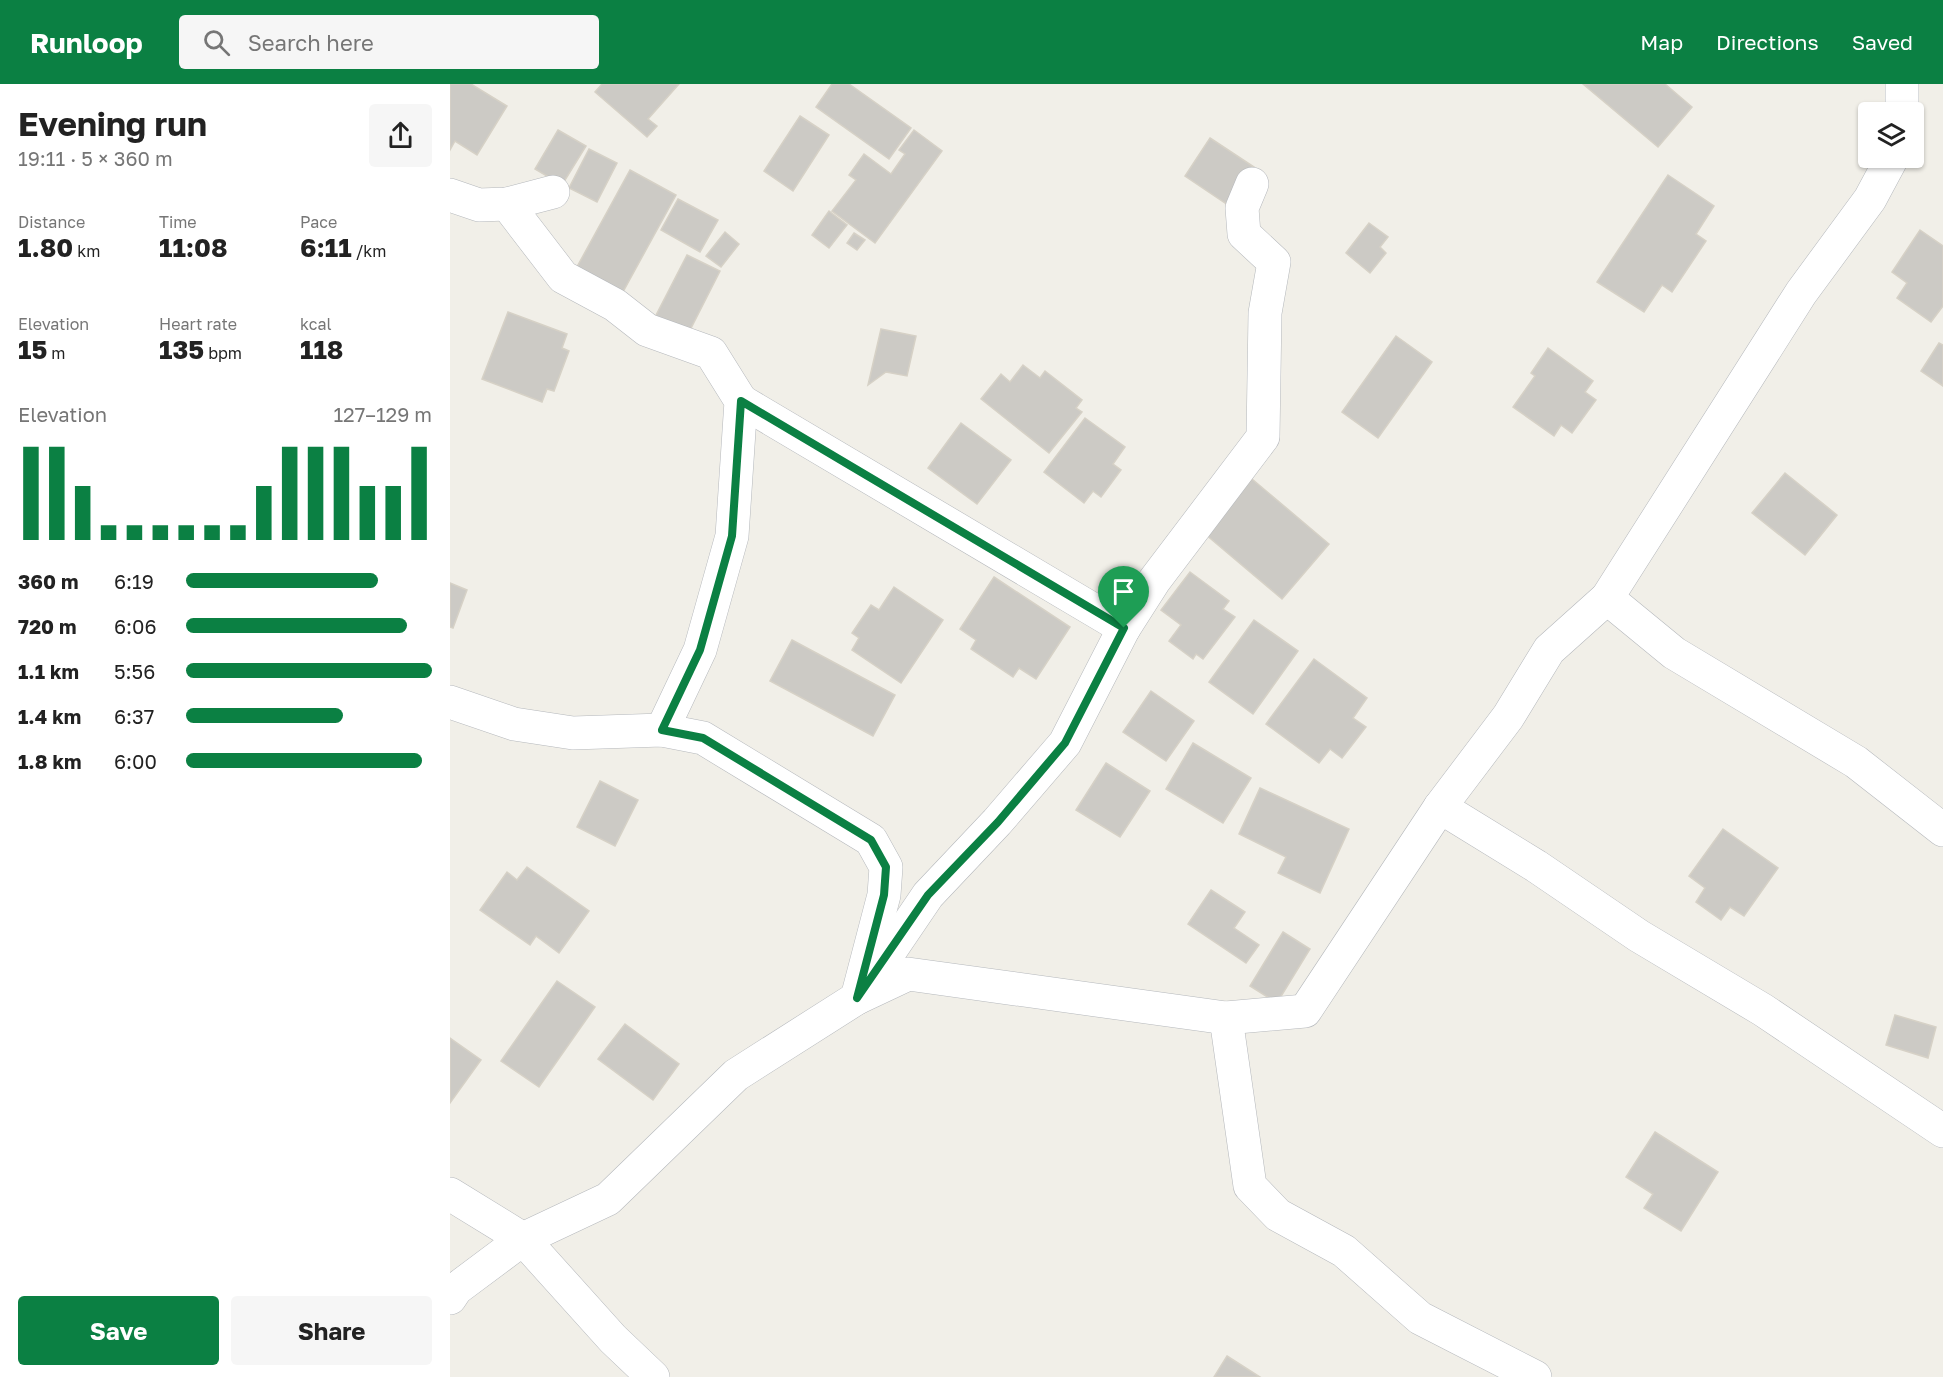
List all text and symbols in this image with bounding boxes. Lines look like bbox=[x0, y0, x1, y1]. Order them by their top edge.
search box bbox=[179, 15, 599, 69]
text: Runloop bbox=[30, 26, 143, 59]
icon: search bbox=[200, 26, 233, 59]
text: Search here bbox=[248, 29, 374, 56]
text: Map bbox=[1640, 29, 1683, 55]
text: Directions bbox=[1716, 29, 1819, 55]
text: Saved bbox=[1852, 29, 1913, 55]
map controls bbox=[1858, 102, 1924, 168]
button: layers bbox=[1858, 102, 1924, 168]
text: Evening run bbox=[18, 104, 207, 143]
button: share bbox=[369, 104, 432, 167]
text: 19:11 · 5 × 360 m bbox=[18, 146, 173, 170]
text: Distance bbox=[18, 212, 85, 232]
text: Time bbox=[159, 212, 197, 232]
text: Pace bbox=[300, 212, 337, 232]
text: 1.80 bbox=[18, 232, 73, 263]
text: 11:08 bbox=[159, 232, 228, 263]
text: 6:11 bbox=[300, 232, 352, 263]
text: km bbox=[73, 241, 100, 261]
text: /km bbox=[352, 241, 387, 261]
text: Elevation bbox=[18, 314, 89, 334]
text: Heart rate bbox=[159, 314, 237, 334]
text: kcal bbox=[300, 314, 332, 334]
text: 15 bbox=[18, 334, 47, 365]
text: 135 bbox=[159, 334, 204, 365]
text: 118 bbox=[300, 334, 343, 365]
text: m bbox=[47, 343, 65, 363]
text: bpm bbox=[204, 343, 242, 363]
text: Elevation bbox=[18, 402, 107, 426]
text: 127–129 m bbox=[333, 402, 432, 426]
pin bbox=[1098, 566, 1149, 628]
text: 360 m bbox=[18, 569, 78, 593]
text: 6:19 bbox=[114, 569, 154, 593]
icon: arrive bbox=[1107, 575, 1140, 608]
text: 720 m bbox=[18, 614, 77, 638]
text: 6:06 bbox=[114, 614, 157, 638]
text: 1.1 km bbox=[18, 659, 79, 683]
text: 5:56 bbox=[114, 659, 155, 683]
text: 1.4 km bbox=[18, 704, 81, 728]
text: 6:37 bbox=[114, 704, 154, 728]
text: 1.8 km bbox=[18, 749, 82, 773]
text: 6:00 bbox=[114, 749, 157, 773]
button: Save bbox=[18, 1296, 219, 1365]
button: Share bbox=[231, 1296, 432, 1365]

